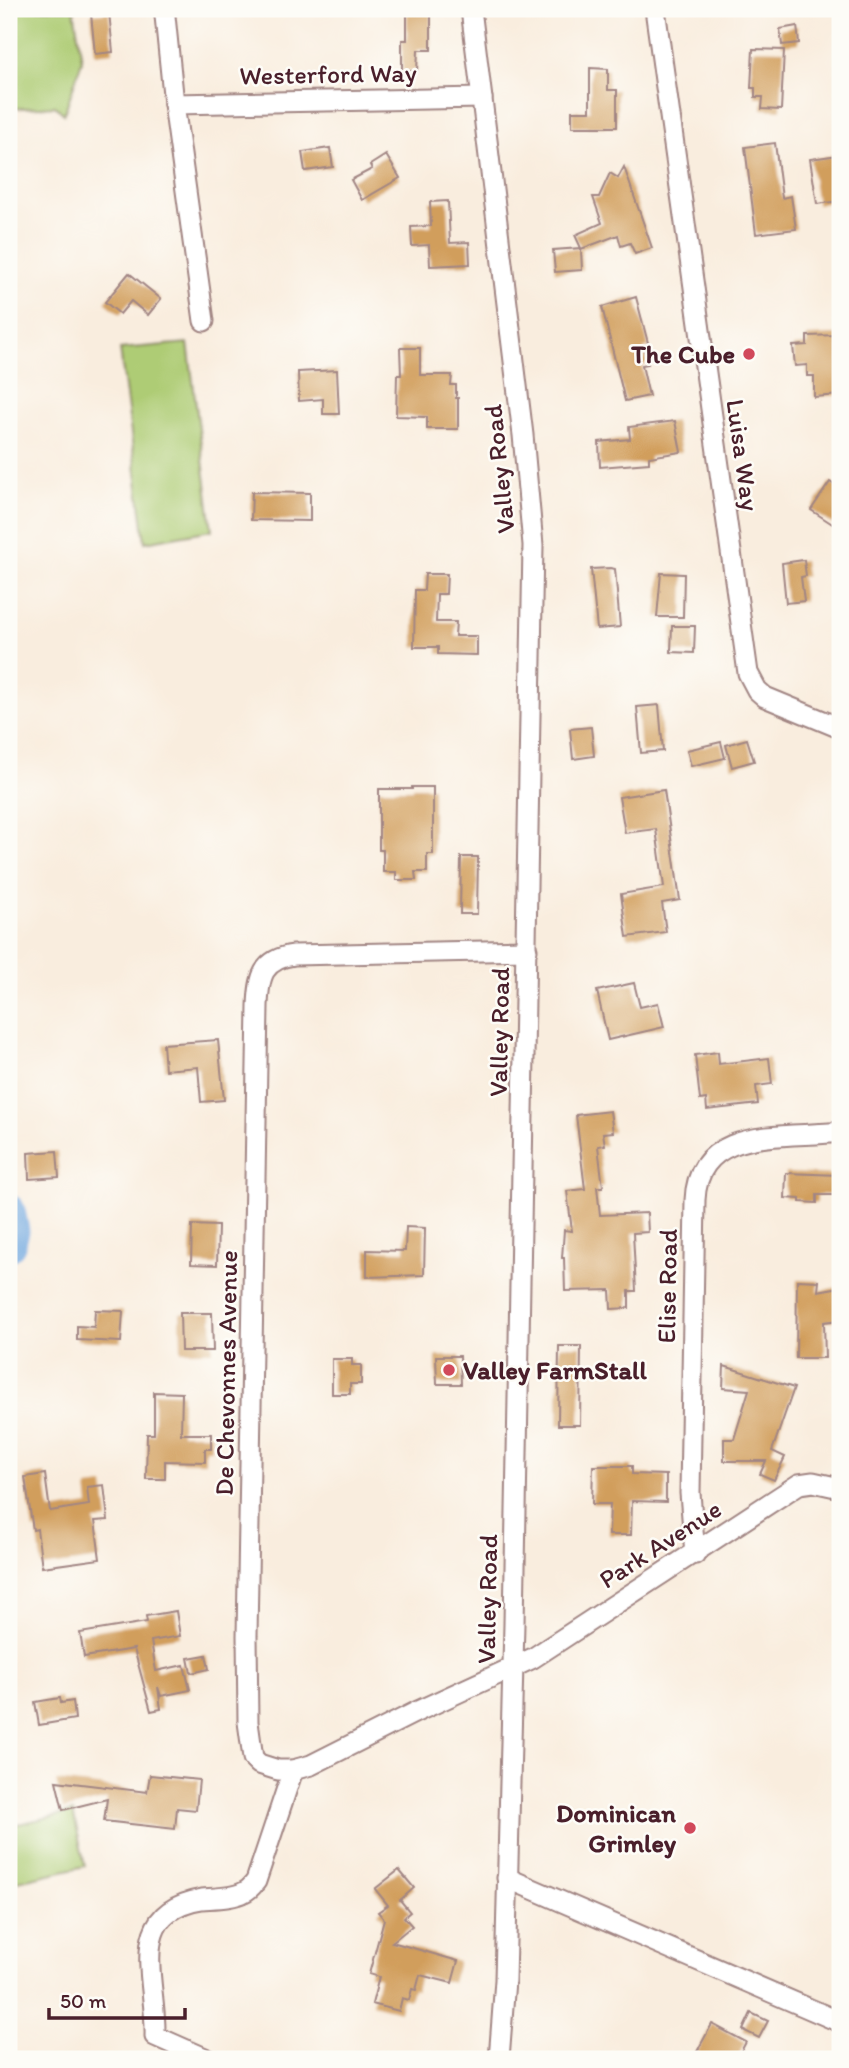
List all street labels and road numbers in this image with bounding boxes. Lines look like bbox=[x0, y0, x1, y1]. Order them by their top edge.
street label: Westerford Way bbox=[239, 56, 417, 92]
street label: Luisa Way bbox=[719, 397, 767, 513]
street label: Valley Road bbox=[476, 402, 522, 535]
street label: Valley Road bbox=[482, 966, 516, 1097]
street label: Elise Road bbox=[650, 1228, 684, 1344]
street label: De Chevonnes Avenue bbox=[208, 1250, 244, 1496]
street label: Park Avenue bbox=[593, 1493, 727, 1595]
street label: Valley Road bbox=[470, 1533, 504, 1664]

